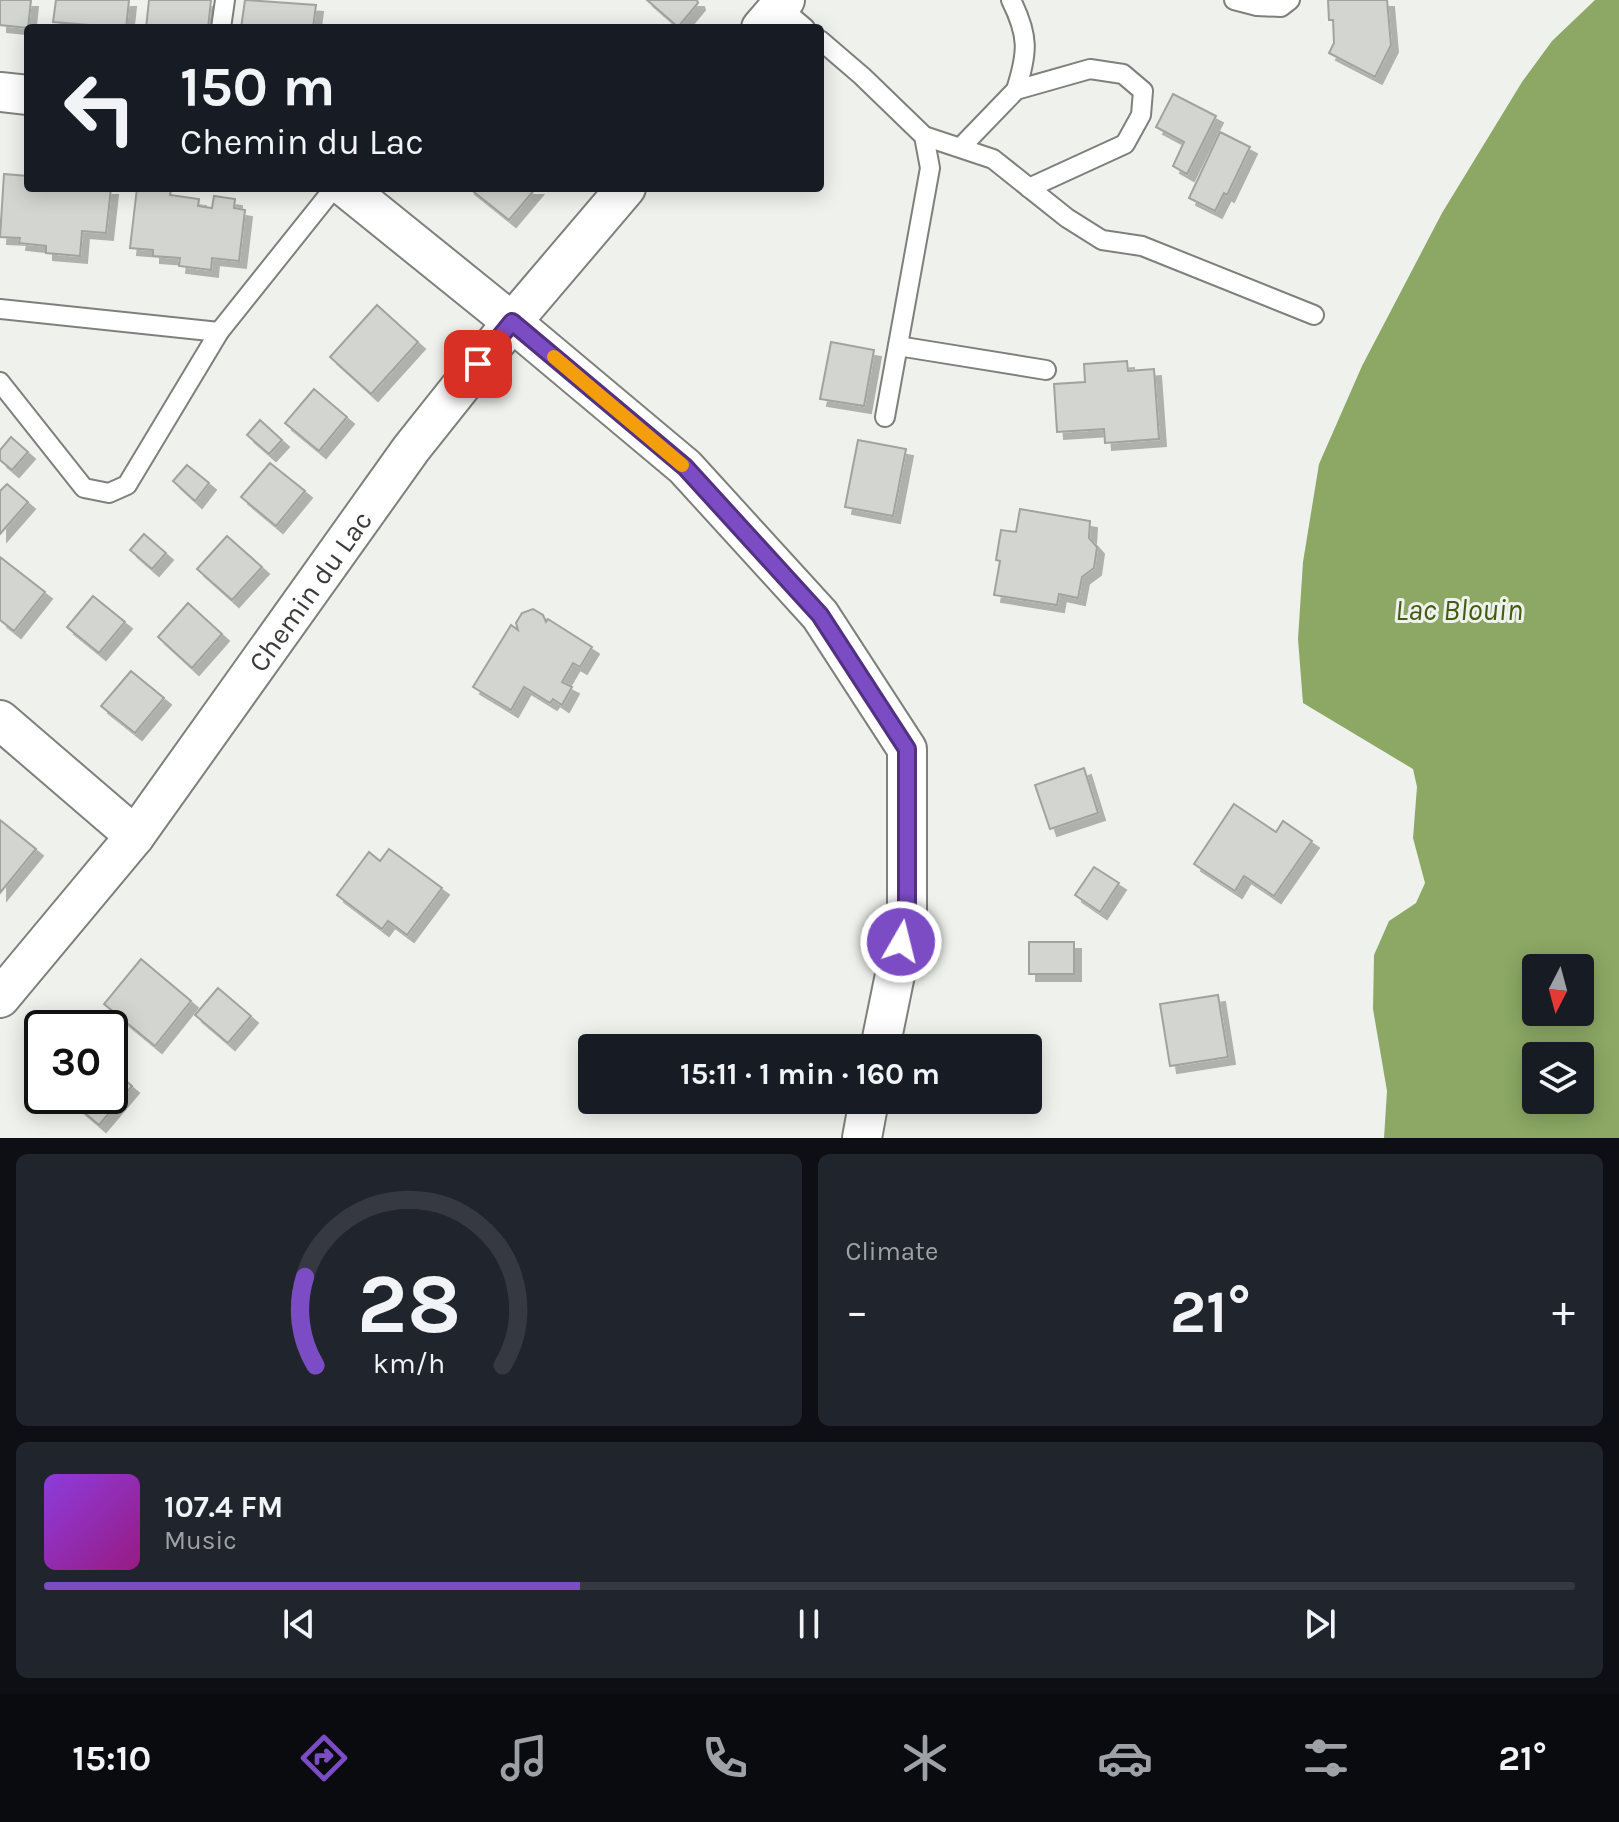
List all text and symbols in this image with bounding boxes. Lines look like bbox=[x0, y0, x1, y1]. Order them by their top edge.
text: 150 m bbox=[180, 54, 335, 119]
icon: left bbox=[48, 56, 152, 160]
text: Chemin du Lac bbox=[180, 121, 424, 163]
pin bbox=[444, 330, 512, 398]
icon: arrive bbox=[456, 342, 500, 386]
street label: Chemin du Lac bbox=[241, 504, 378, 678]
water label: Lac Blouin bbox=[1395, 592, 1523, 628]
position arrow bbox=[859, 900, 943, 984]
north arrow bbox=[1522, 954, 1594, 1026]
map controls bbox=[1522, 954, 1594, 1114]
speed limit sign: 30 bbox=[24, 1010, 128, 1114]
button: layers bbox=[1522, 1042, 1594, 1114]
text: 15:11 · 1 min · 160 m bbox=[680, 1056, 940, 1092]
text: Climate bbox=[846, 1236, 938, 1267]
text: 28 bbox=[357, 1256, 461, 1353]
text: 21° bbox=[1170, 1277, 1251, 1347]
text: − bbox=[846, 1286, 869, 1337]
text: + bbox=[1552, 1286, 1575, 1337]
text: km/h bbox=[373, 1347, 445, 1380]
text: 107.4 FM bbox=[164, 1489, 283, 1525]
text: Music bbox=[164, 1525, 237, 1556]
icon: previous bbox=[277, 1602, 321, 1646]
icon: pause bbox=[787, 1602, 831, 1646]
icon: next bbox=[1298, 1602, 1342, 1646]
icon: directions bbox=[296, 1730, 352, 1786]
icon: music bbox=[496, 1730, 552, 1786]
icon: phone bbox=[697, 1730, 753, 1786]
icon: climate bbox=[897, 1730, 953, 1786]
icon: car bbox=[1097, 1730, 1153, 1786]
icon: filters bbox=[1298, 1730, 1354, 1786]
text: 15:10 bbox=[72, 1737, 151, 1779]
text: 21° bbox=[1498, 1737, 1547, 1779]

